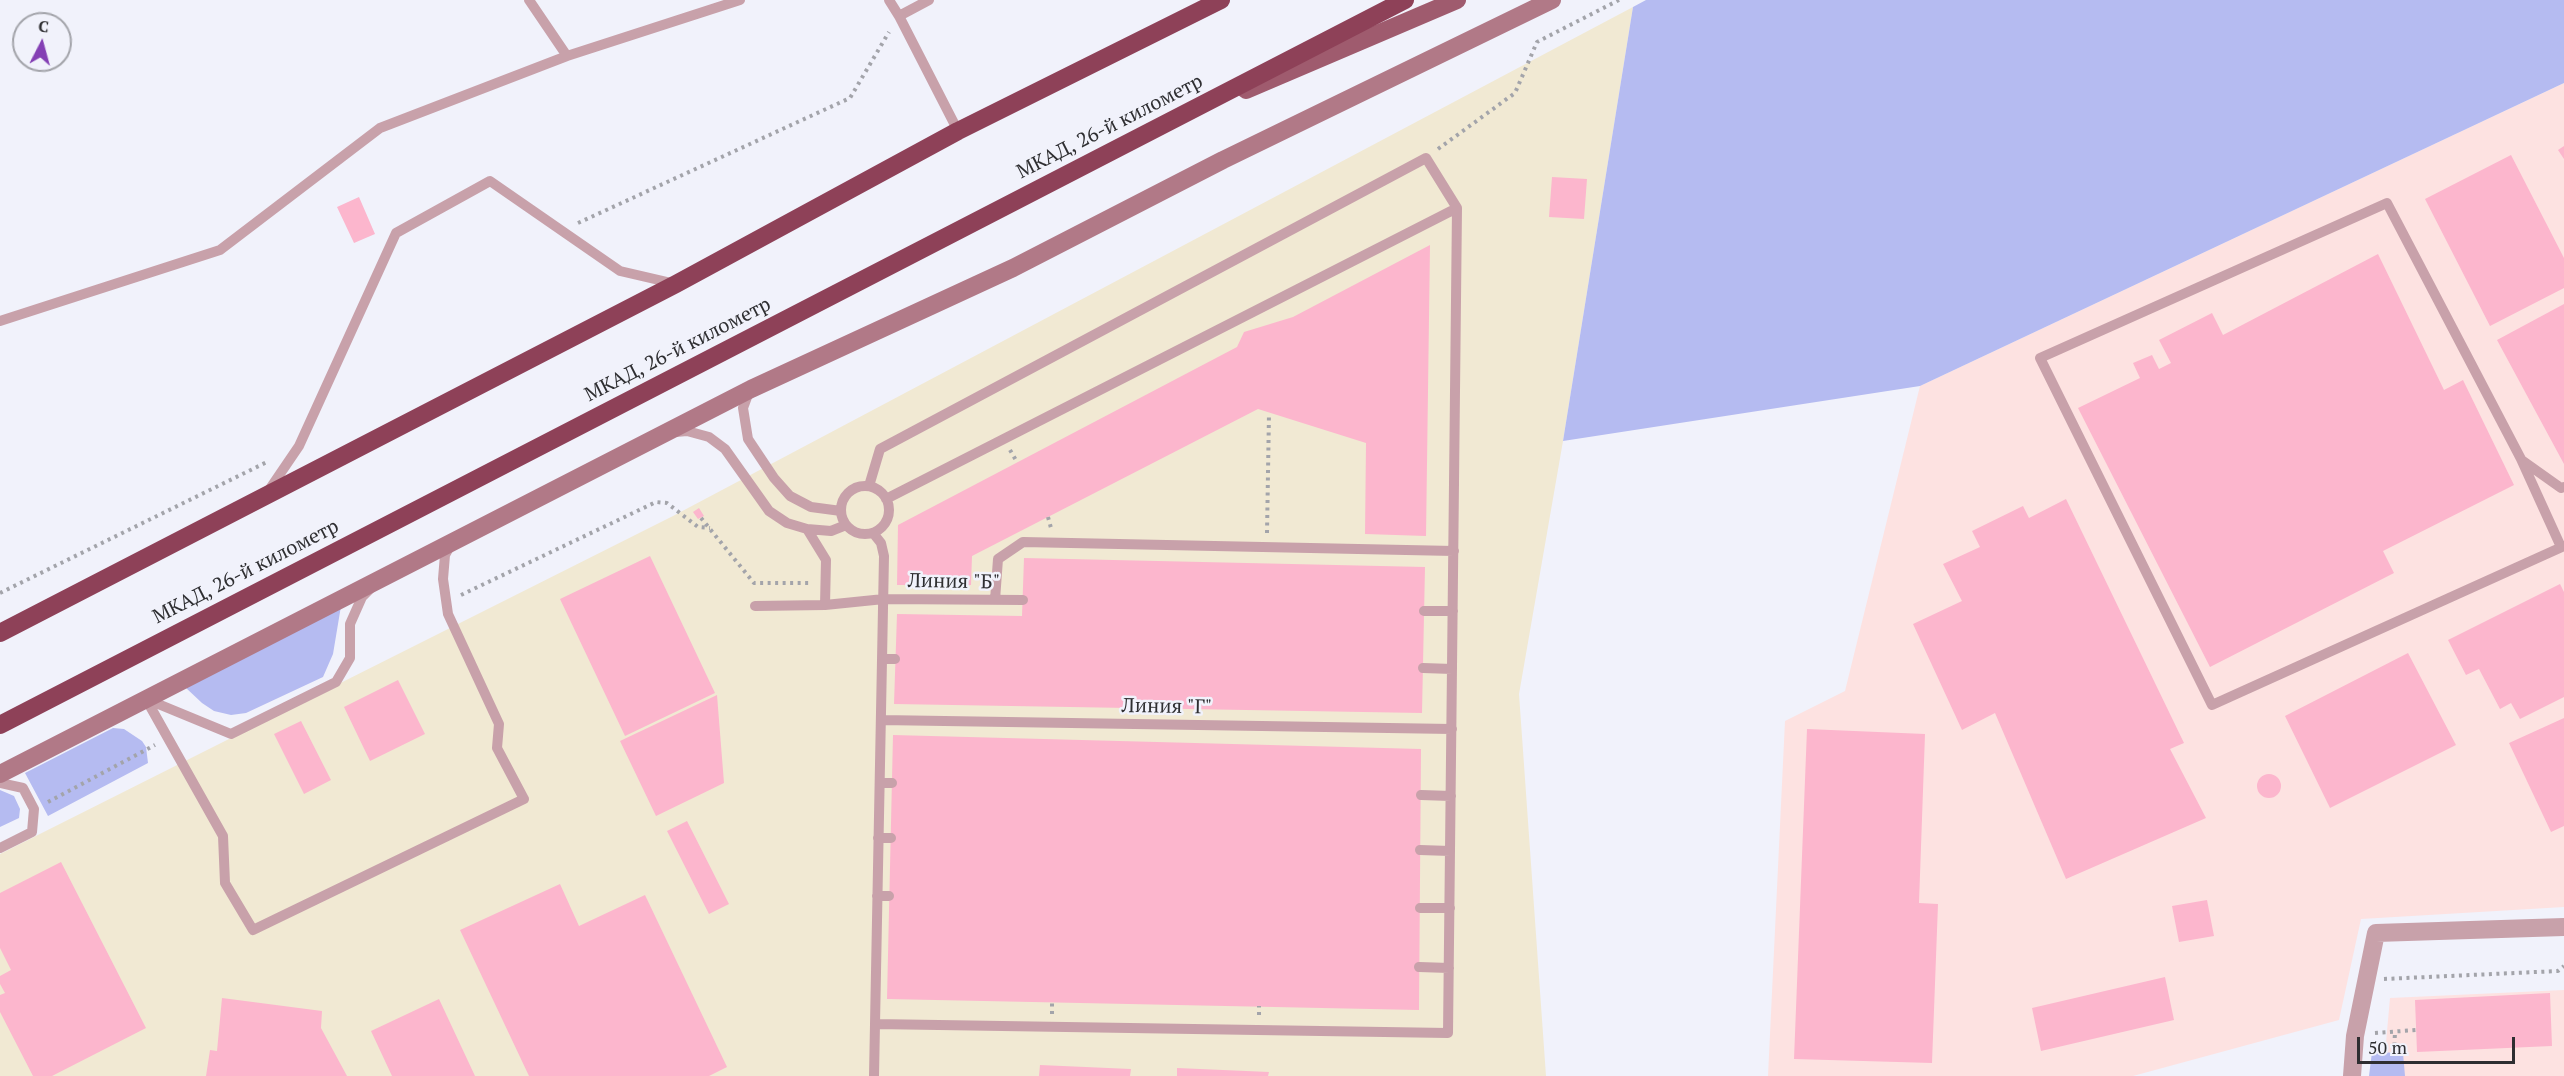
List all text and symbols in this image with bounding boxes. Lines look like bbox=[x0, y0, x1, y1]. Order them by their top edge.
north arrow bbox=[12, 12, 72, 72]
text: С bbox=[37, 15, 50, 38]
street label: МКАД, 26-й километр bbox=[1013, 70, 1207, 184]
street label: МКАД, 26-й километр bbox=[581, 293, 775, 407]
street label: МКАД, 26-й километр bbox=[149, 515, 343, 629]
street label: Линия "Б" bbox=[908, 569, 1000, 595]
street label: Линия "Г" bbox=[1121, 694, 1213, 720]
scale bar bbox=[2360, 1025, 2518, 1063]
text: 50 m bbox=[2368, 1035, 2407, 1059]

